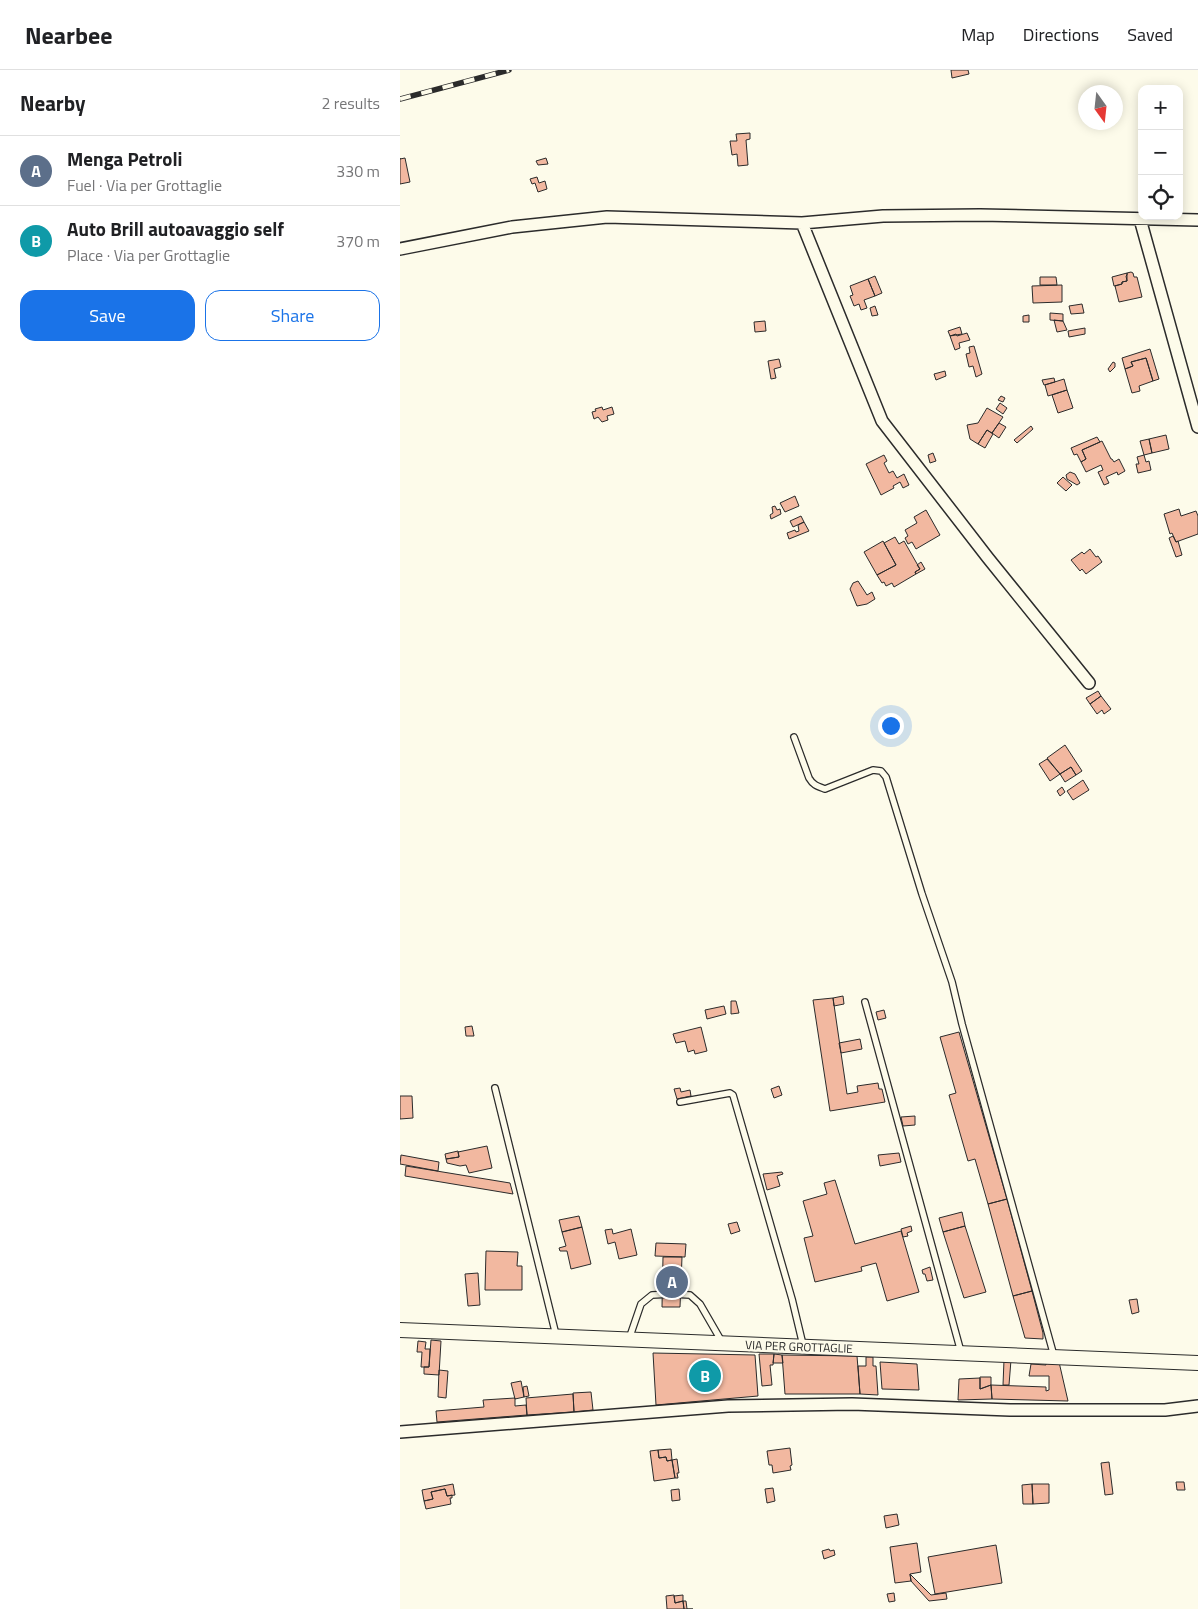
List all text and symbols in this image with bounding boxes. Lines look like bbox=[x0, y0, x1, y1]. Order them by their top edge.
text: Nearbee bbox=[25, 17, 112, 53]
text: Map bbox=[961, 21, 995, 48]
text: Directions bbox=[1023, 21, 1099, 48]
text: Saved bbox=[1127, 21, 1173, 48]
north arrow bbox=[1078, 85, 1123, 130]
map controls bbox=[1138, 85, 1183, 220]
button: + bbox=[1138, 85, 1183, 130]
text: Nearby bbox=[20, 87, 85, 119]
text: 2 results bbox=[321, 91, 380, 115]
button: − bbox=[1138, 130, 1183, 175]
text: Menga Petroli bbox=[67, 144, 182, 173]
text: A bbox=[31, 159, 41, 183]
text: 330 m bbox=[336, 159, 380, 183]
text: Fuel · Via per Grottaglie bbox=[67, 173, 222, 197]
button: locate bbox=[1138, 175, 1183, 220]
text: Auto Brill autoavaggio self bbox=[67, 214, 284, 243]
text: B bbox=[31, 229, 41, 253]
text: 370 m bbox=[336, 229, 380, 253]
text: Place · Via per Grottaglie bbox=[67, 243, 230, 267]
button: Save bbox=[20, 290, 195, 341]
button: Share bbox=[205, 290, 380, 341]
your location bbox=[878, 713, 904, 739]
pin: A bbox=[656, 1263, 688, 1301]
street label: VIA PER GROTTAGLIE bbox=[745, 1335, 854, 1358]
pin: B bbox=[689, 1357, 721, 1395]

